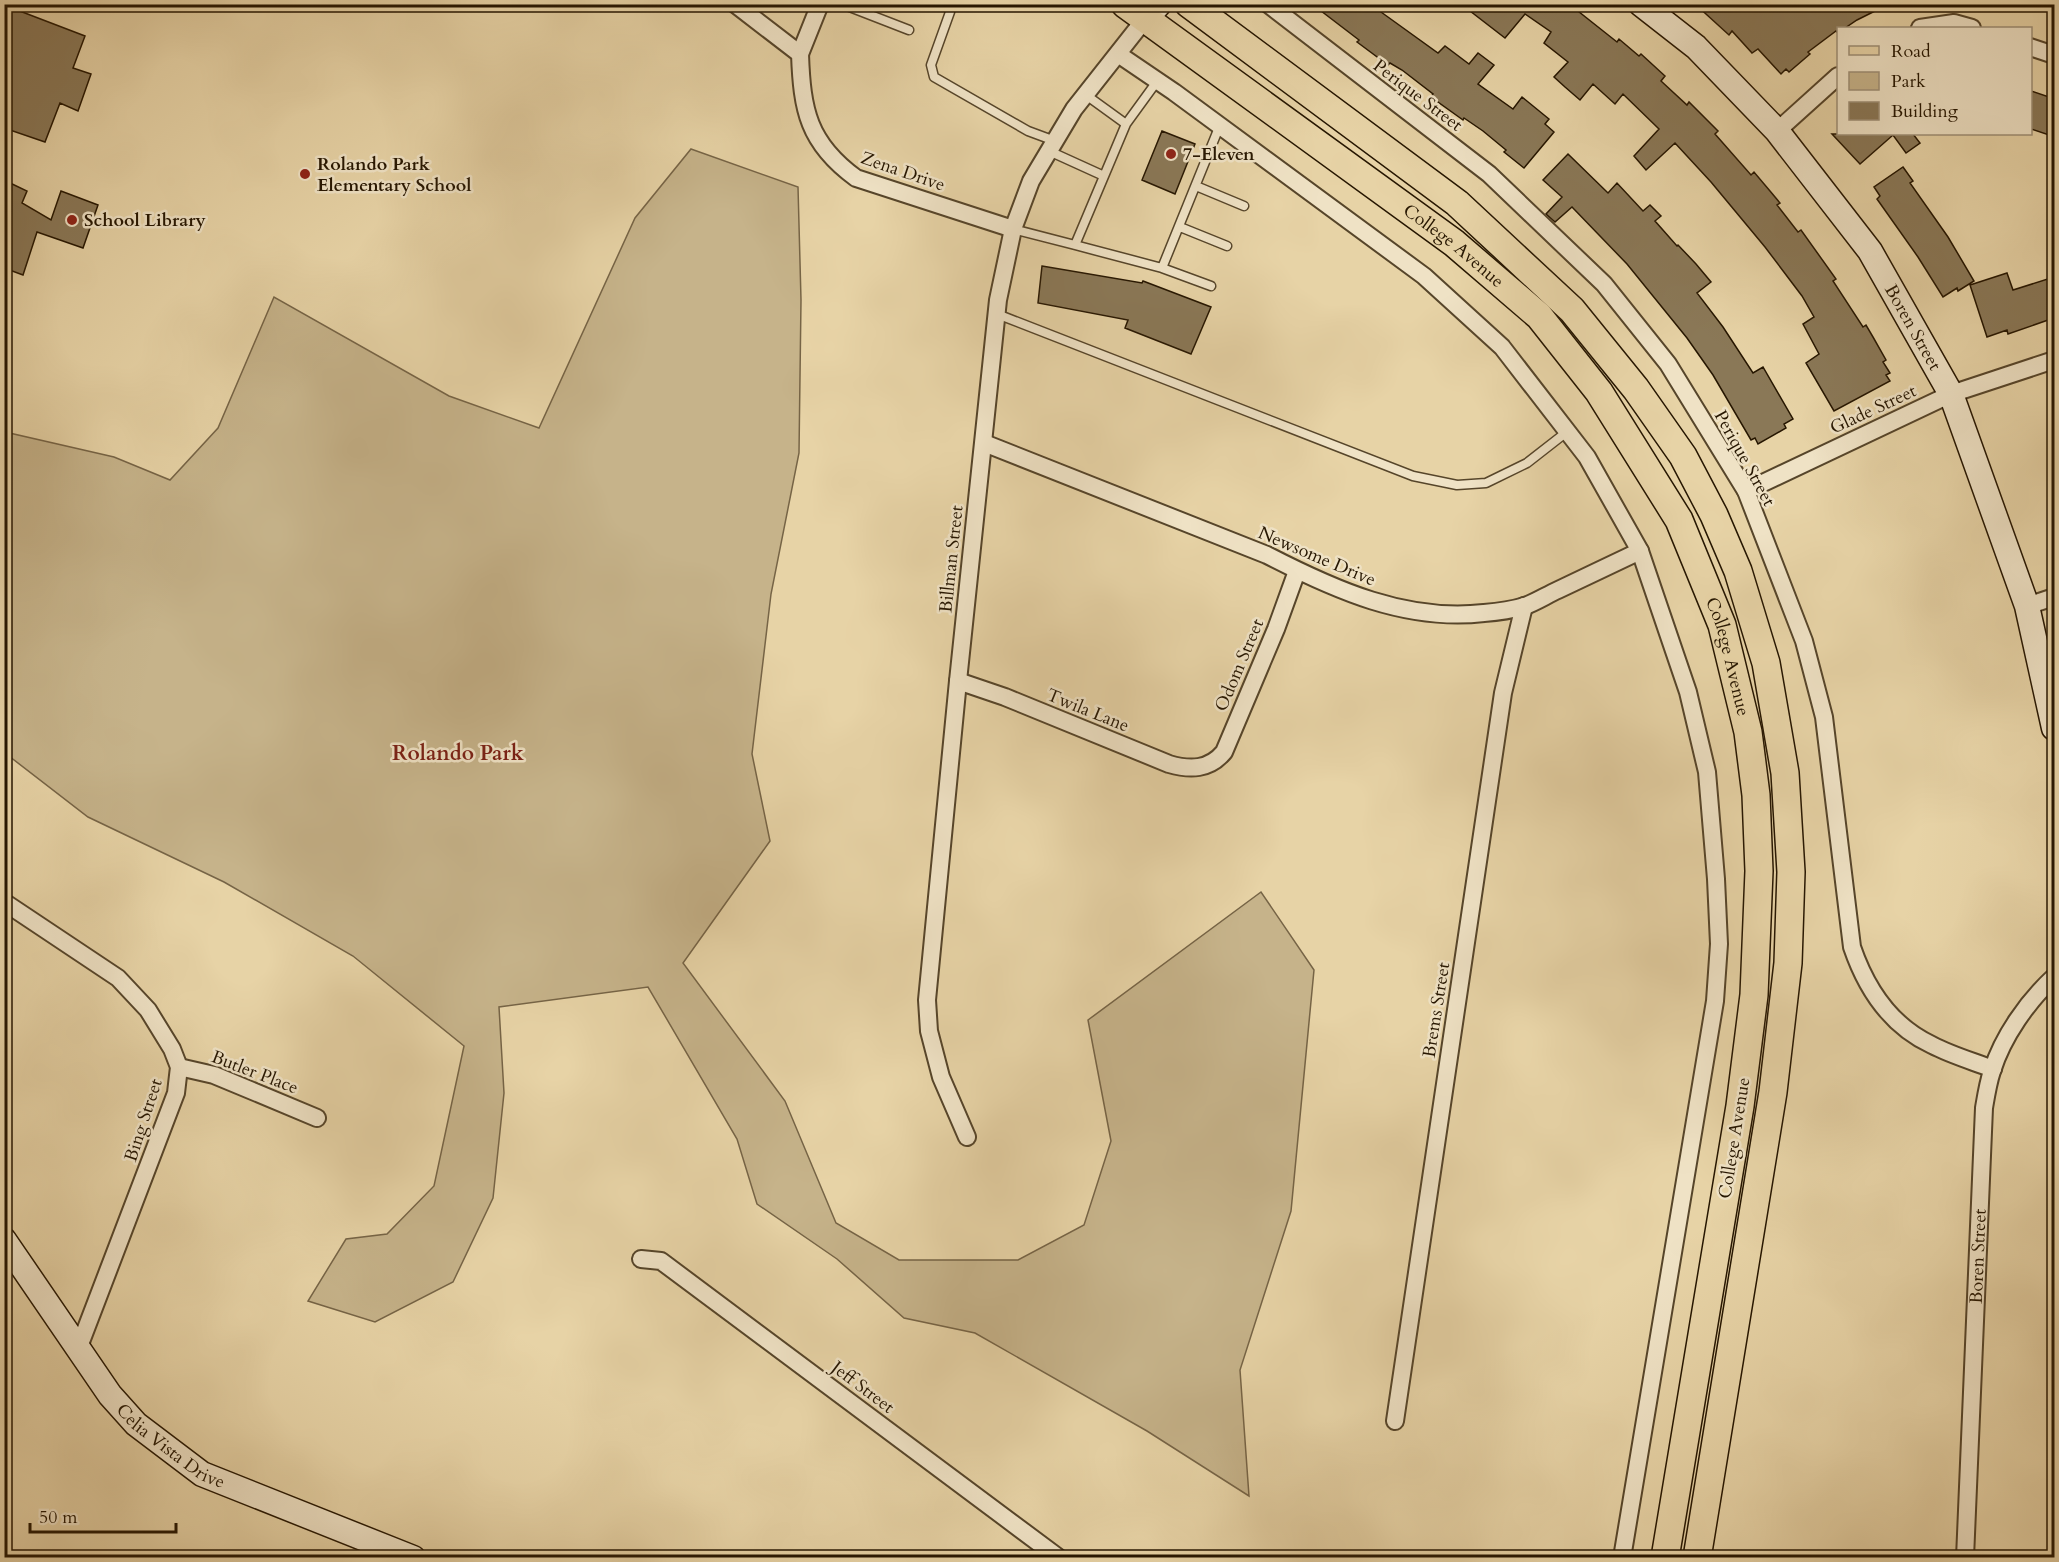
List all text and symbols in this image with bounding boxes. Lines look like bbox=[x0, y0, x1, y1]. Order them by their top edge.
legend bbox=[1837, 27, 2032, 135]
text: Road bbox=[1891, 39, 1931, 64]
street label: Perique Street bbox=[1368, 53, 1468, 138]
text: Park bbox=[1891, 69, 1926, 94]
text: Building bbox=[1891, 99, 1959, 124]
place label: 7-Eleven bbox=[1183, 142, 1255, 167]
street label: Zena Drive bbox=[857, 145, 948, 198]
marker: 7-Eleven bbox=[1164, 147, 1178, 161]
place label: Rolando Park Elementary School bbox=[317, 152, 471, 198]
marker: Rolando Park Elementary School bbox=[298, 167, 312, 181]
street label: College Avenue bbox=[1398, 198, 1509, 294]
place label: School Library bbox=[84, 208, 206, 233]
marker: School Library bbox=[65, 213, 79, 227]
street label: Boren Street bbox=[1878, 280, 1947, 375]
street label: Glade Street bbox=[1826, 378, 1921, 440]
street label: Perique Street bbox=[1708, 406, 1781, 511]
street label: Billman Street bbox=[933, 504, 970, 614]
street label: Newsome Drive bbox=[1254, 520, 1379, 592]
street label: College Avenue bbox=[1699, 593, 1756, 719]
street label: Odom Street bbox=[1209, 615, 1270, 715]
street label: Twila Lane bbox=[1043, 683, 1133, 738]
district label: Rolando Park bbox=[392, 739, 524, 768]
street label: Brems Street bbox=[1417, 960, 1456, 1060]
street label: Butler Place bbox=[208, 1044, 302, 1101]
street label: Bing Street bbox=[118, 1075, 169, 1165]
street label: College Avenue bbox=[1713, 1076, 1756, 1200]
street label: Boren Street bbox=[1964, 1208, 1993, 1304]
street label: Jeff Street bbox=[824, 1354, 900, 1420]
street label: Celia Vista Drive bbox=[110, 1398, 228, 1495]
scale bar bbox=[30, 1496, 176, 1534]
text: 50 m bbox=[39, 1505, 78, 1530]

